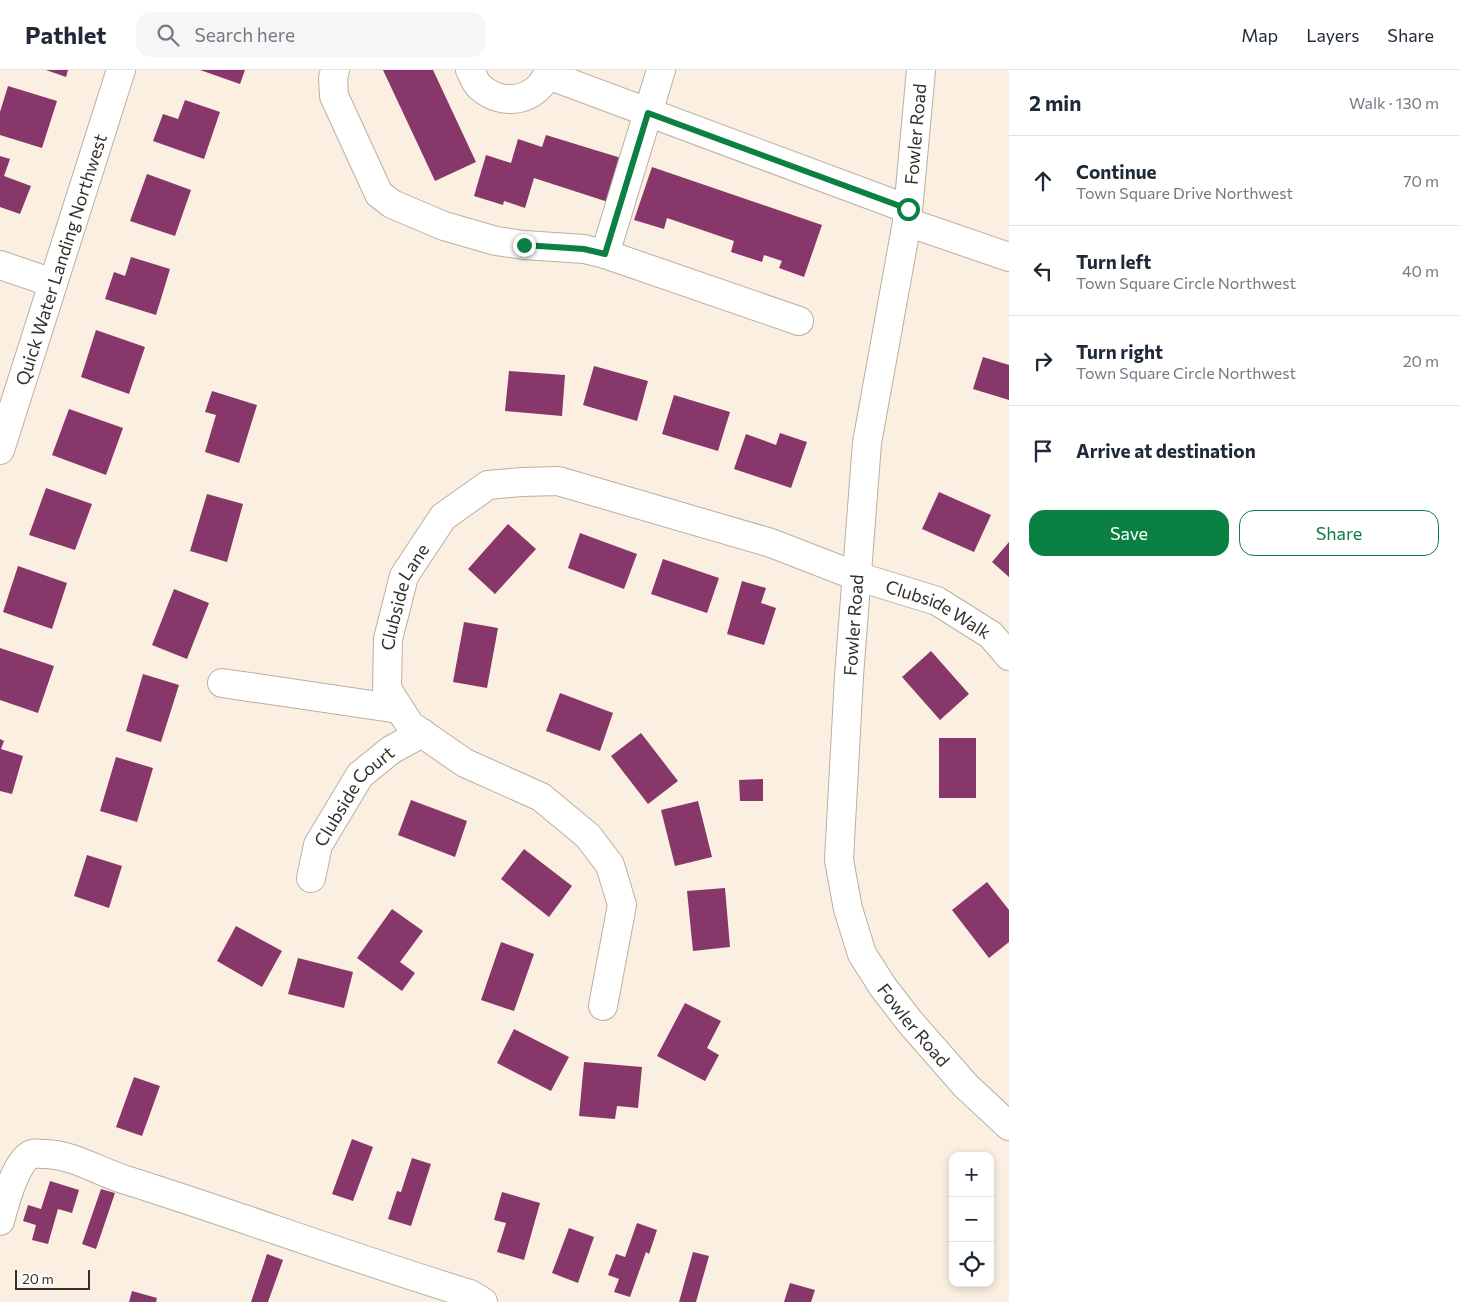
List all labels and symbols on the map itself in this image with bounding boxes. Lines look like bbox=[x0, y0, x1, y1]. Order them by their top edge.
street label: Fowler Road bbox=[900, 82, 930, 186]
street label: Quick Water Landing Northwest bbox=[10, 131, 111, 388]
route start bbox=[897, 198, 920, 221]
route end bbox=[513, 234, 536, 257]
street label: Clubside Lane bbox=[377, 539, 433, 651]
street label: Fowler Road bbox=[838, 574, 868, 676]
street label: Clubside Walk bbox=[883, 575, 995, 643]
street label: Clubside Court bbox=[309, 741, 398, 850]
street label: Fowler Road bbox=[873, 979, 955, 1071]
scale bar bbox=[15, 1267, 90, 1290]

